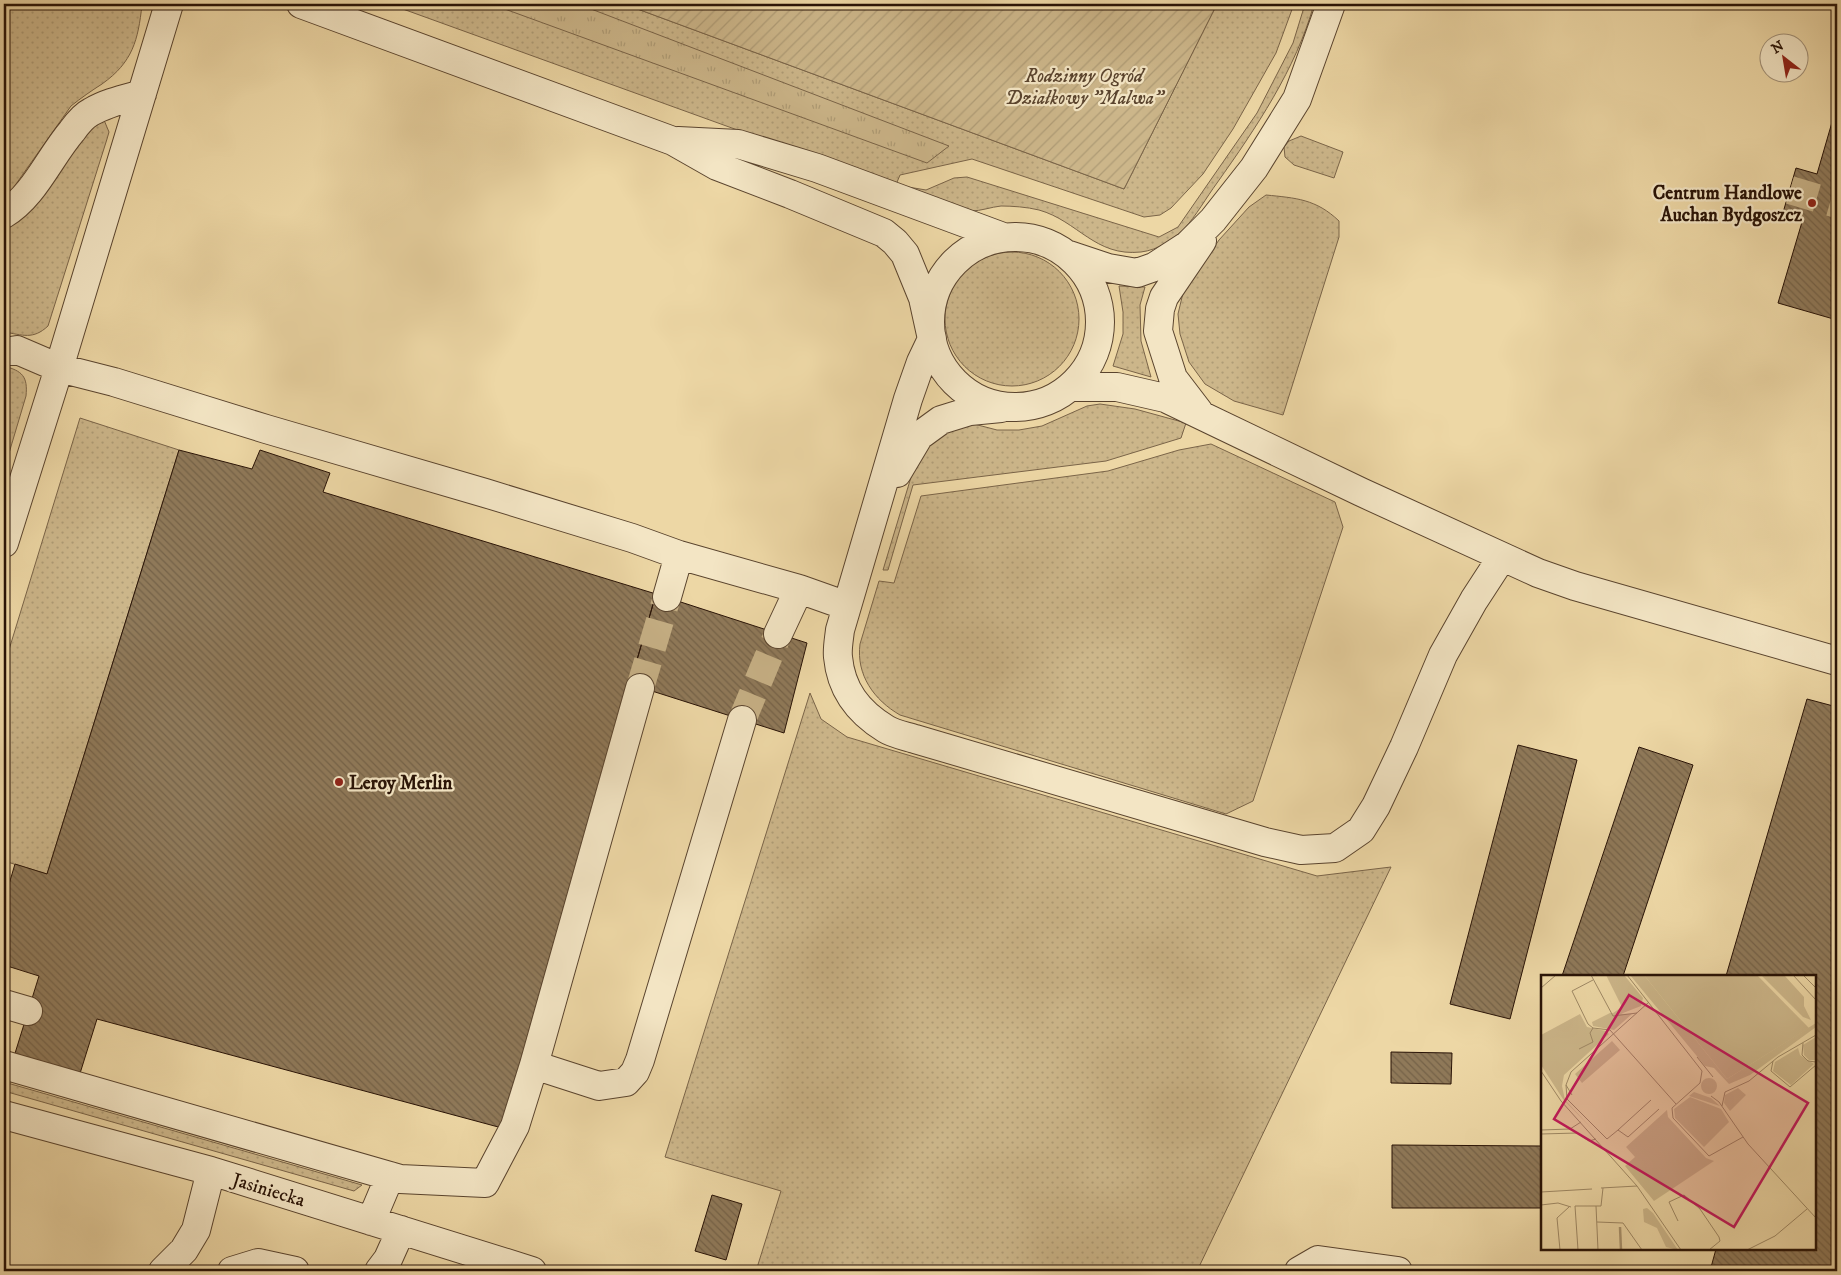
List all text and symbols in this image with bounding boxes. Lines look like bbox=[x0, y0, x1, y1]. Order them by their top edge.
north arrow bbox=[1758, 32, 1808, 82]
text: N bbox=[1768, 37, 1788, 58]
park label: Rodzinny Ogród Działkowy "Malwa" bbox=[1005, 65, 1165, 110]
place label: Centrum Handlowe Auchan Bydgoszcz bbox=[1653, 182, 1803, 227]
marker: Centrum Handlowe Auchan Bydgoszcz bbox=[1806, 197, 1818, 209]
place label: Leroy Merlin bbox=[349, 772, 453, 795]
marker: Leroy Merlin bbox=[333, 776, 345, 788]
inset map bbox=[1541, 975, 1816, 1250]
street label: Jasiniecka bbox=[227, 1168, 308, 1212]

